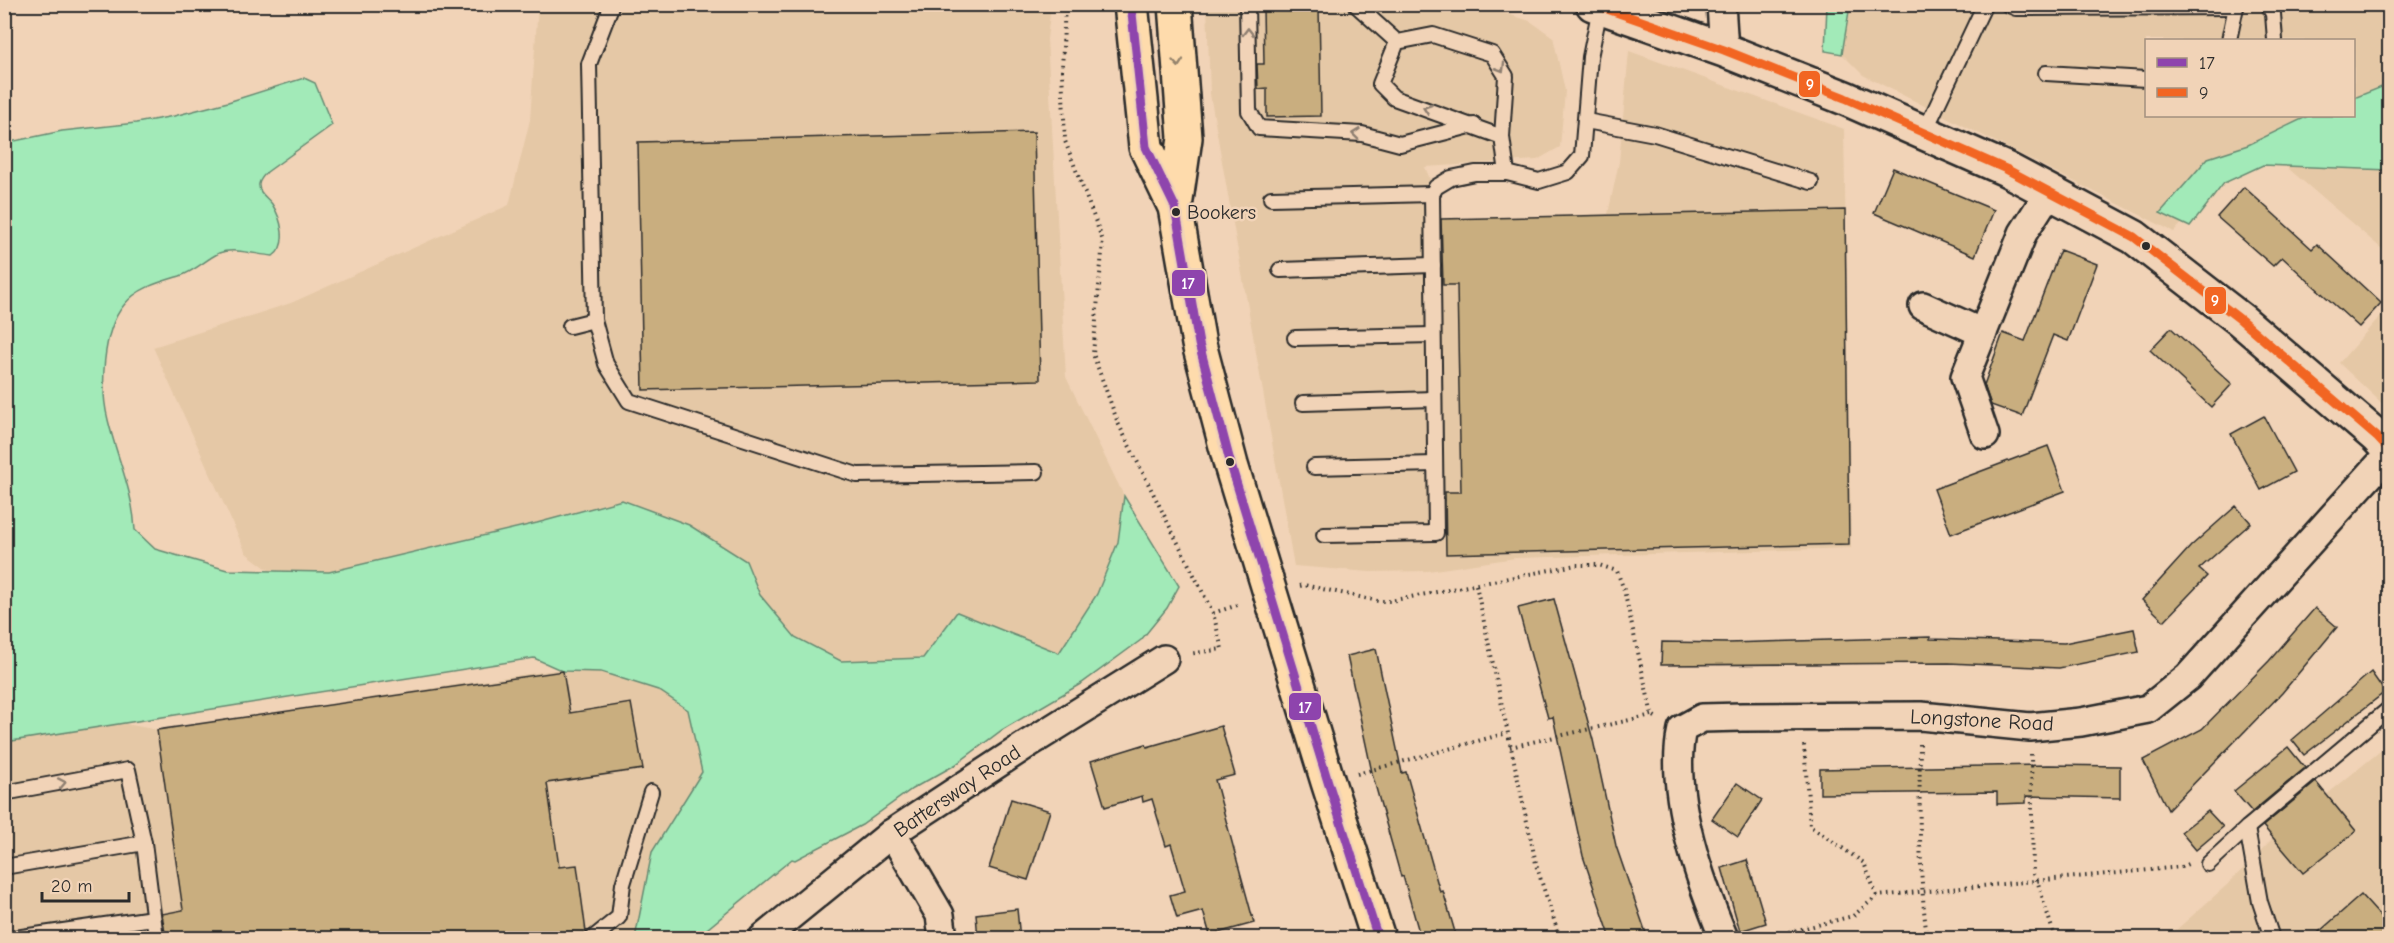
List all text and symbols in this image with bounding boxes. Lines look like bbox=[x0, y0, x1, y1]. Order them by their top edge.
one-way arrow bbox=[1241, 28, 1254, 37]
legend bbox=[2145, 39, 2355, 117]
text: 17 bbox=[2199, 53, 2215, 74]
one-way arrow bbox=[1171, 58, 1184, 67]
one-way arrow bbox=[1493, 62, 1505, 72]
line badge: 9 bbox=[1798, 70, 1821, 98]
text: 9 bbox=[1806, 76, 1814, 94]
text: 9 bbox=[2199, 83, 2209, 104]
one-way arrow bbox=[1422, 104, 1433, 116]
one-way arrow bbox=[1351, 128, 1361, 141]
place label: Bookers bbox=[1187, 201, 1256, 224]
marker: Bookers bbox=[1170, 206, 1182, 218]
unlabelled marker bbox=[2140, 240, 2152, 252]
line badge: 17 bbox=[1171, 269, 1206, 297]
text: 17 bbox=[1181, 275, 1196, 293]
line badge: 9 bbox=[2204, 286, 2227, 315]
text: 9 bbox=[2211, 292, 2219, 310]
unlabelled marker bbox=[1224, 456, 1236, 468]
line badge: 17 bbox=[1288, 692, 1322, 721]
text: 17 bbox=[1298, 699, 1313, 717]
street label: Longstone Road bbox=[1910, 704, 2054, 736]
street label: Battersway Road bbox=[889, 740, 1025, 842]
one-way arrow bbox=[57, 777, 67, 790]
scale bar bbox=[42, 865, 129, 903]
text: 20 m bbox=[51, 876, 92, 897]

